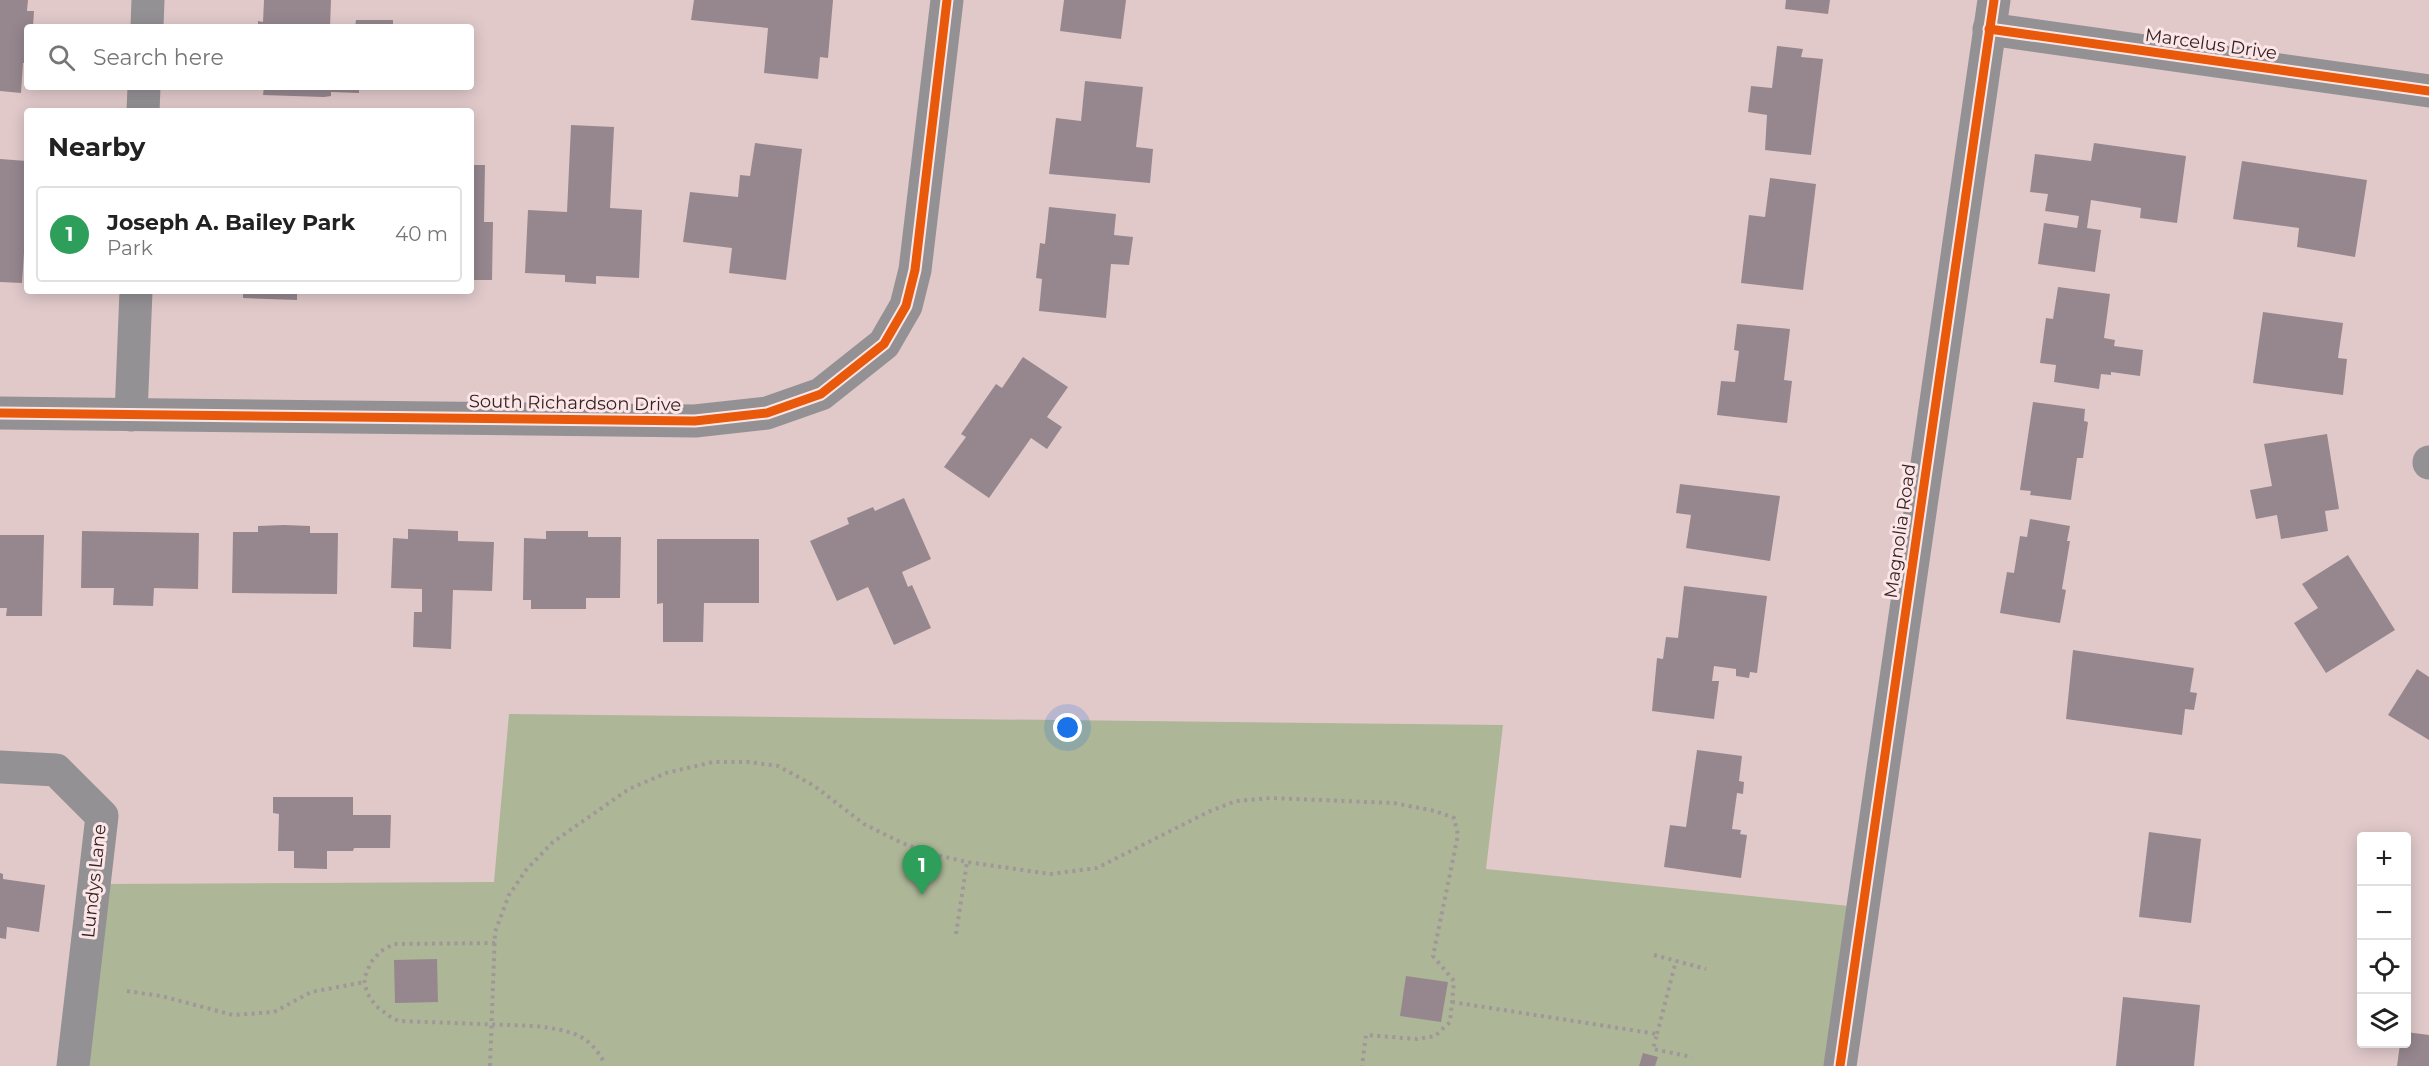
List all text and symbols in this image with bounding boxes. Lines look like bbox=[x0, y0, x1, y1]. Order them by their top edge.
search box bbox=[24, 24, 474, 90]
street label: Marcelus Drive bbox=[2144, 24, 2279, 64]
icon: search bbox=[45, 41, 78, 74]
text: Search here bbox=[93, 44, 224, 71]
text: Nearby bbox=[48, 131, 145, 163]
text: Joseph A. Bailey Park bbox=[107, 209, 355, 236]
text: 1 bbox=[66, 222, 73, 246]
text: 40 m bbox=[395, 222, 448, 246]
text: Park bbox=[107, 236, 153, 260]
street label: South Richardson Drive bbox=[469, 390, 682, 416]
street label: Magnolia Road bbox=[1880, 462, 1920, 600]
your location bbox=[1053, 713, 1082, 742]
street label: Lundys Lane bbox=[77, 823, 111, 939]
map controls bbox=[2357, 832, 2411, 1048]
button: + bbox=[2357, 832, 2411, 886]
pin: 1 bbox=[902, 846, 942, 895]
button: − bbox=[2357, 886, 2411, 940]
button: locate bbox=[2357, 940, 2411, 994]
button: layers bbox=[2357, 994, 2411, 1048]

